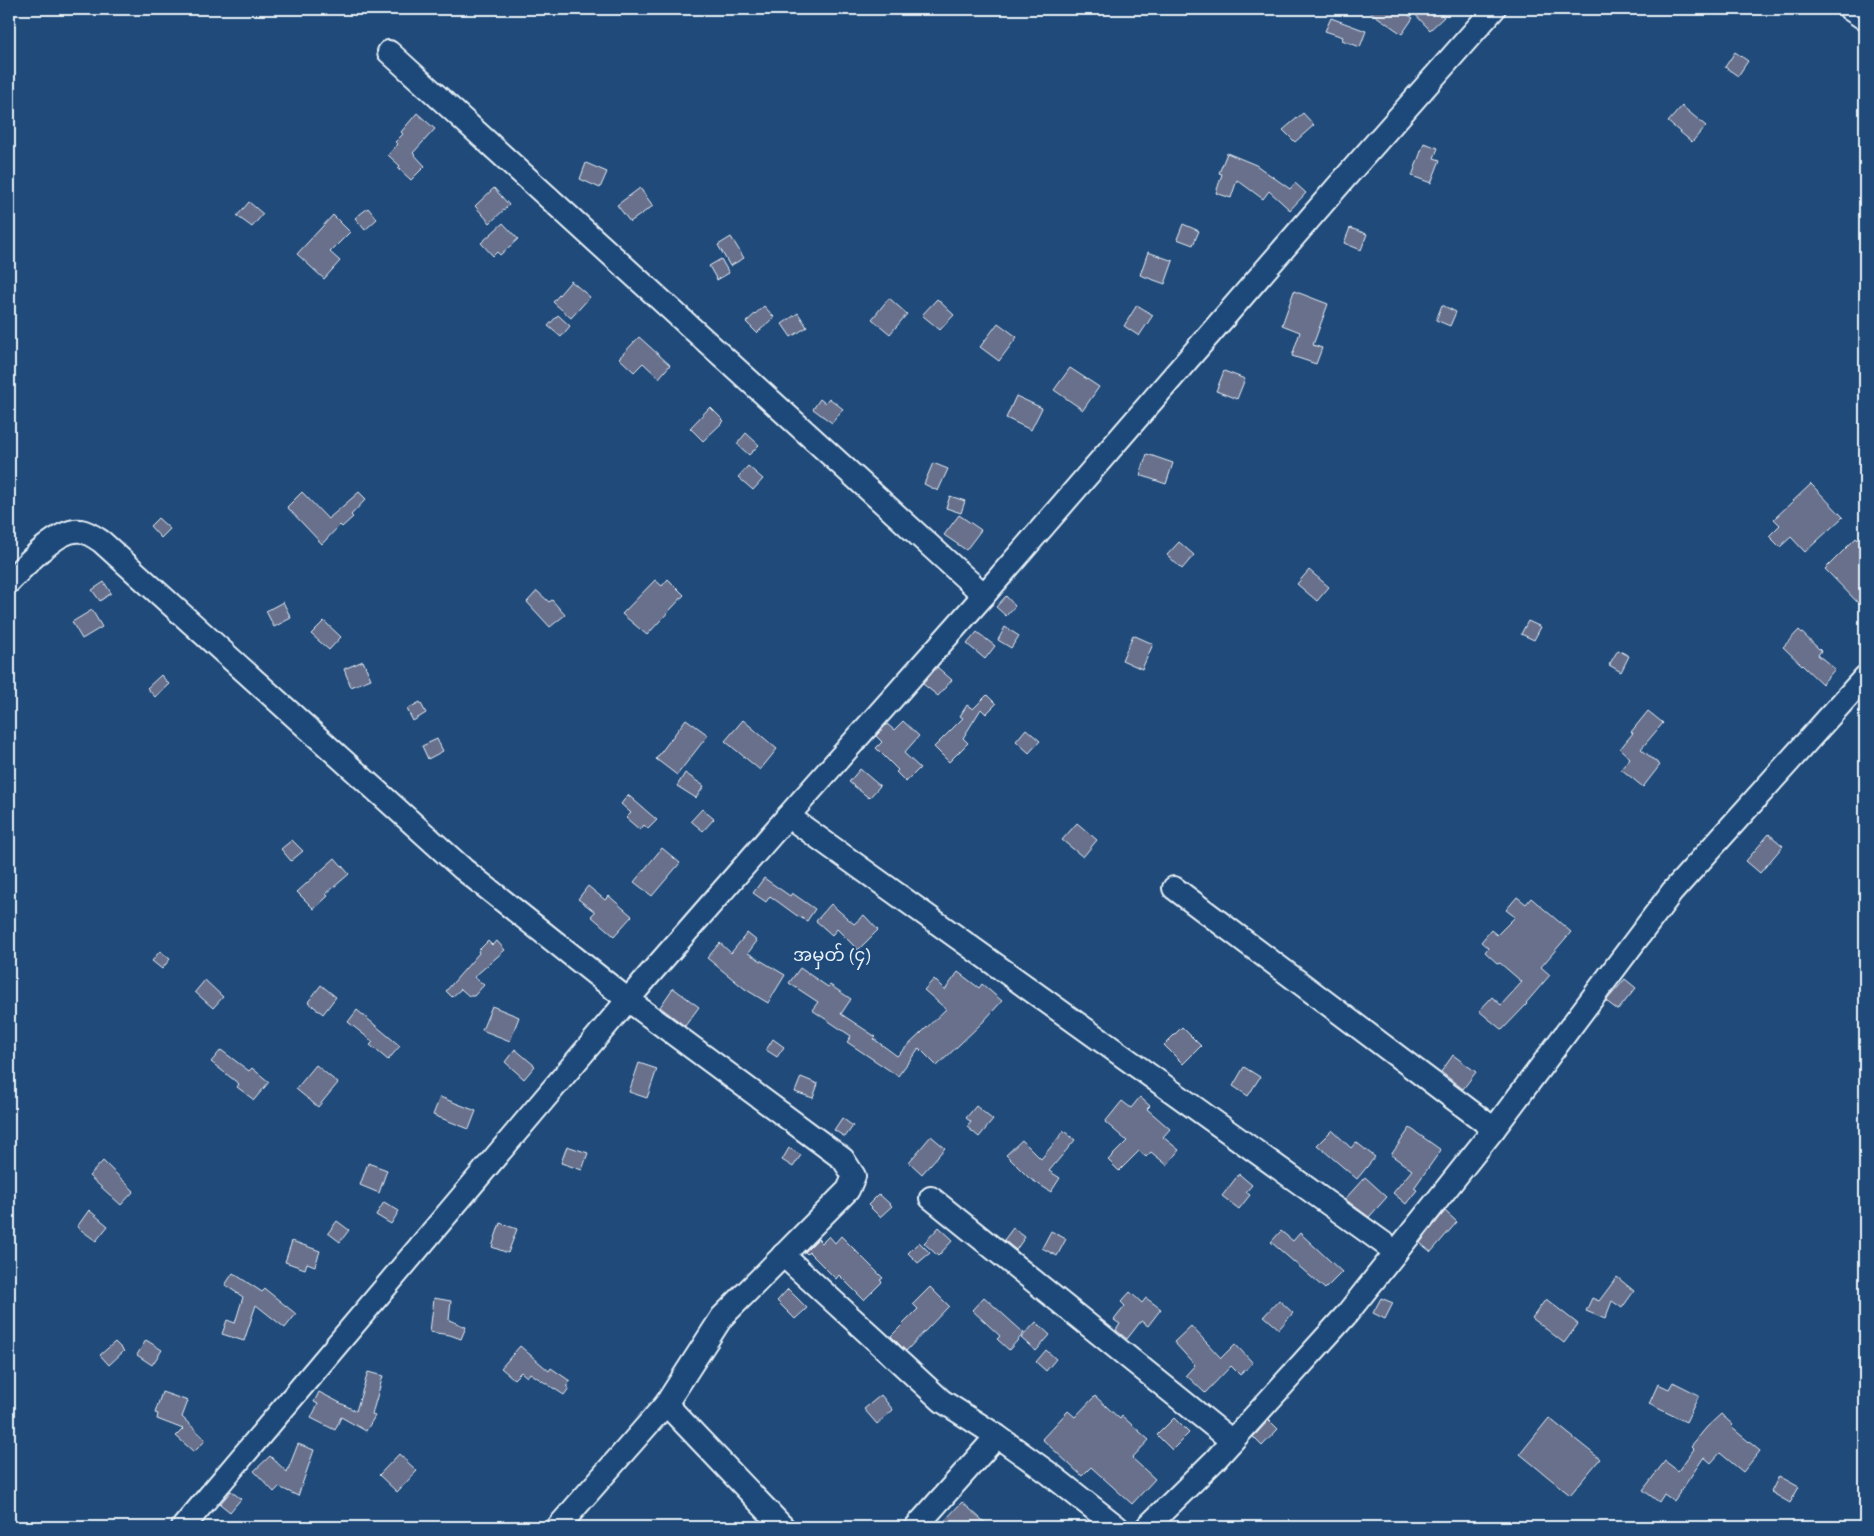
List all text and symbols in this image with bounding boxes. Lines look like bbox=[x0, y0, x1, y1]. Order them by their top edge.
district label: အမှတ် (၄) bbox=[793, 942, 871, 970]

